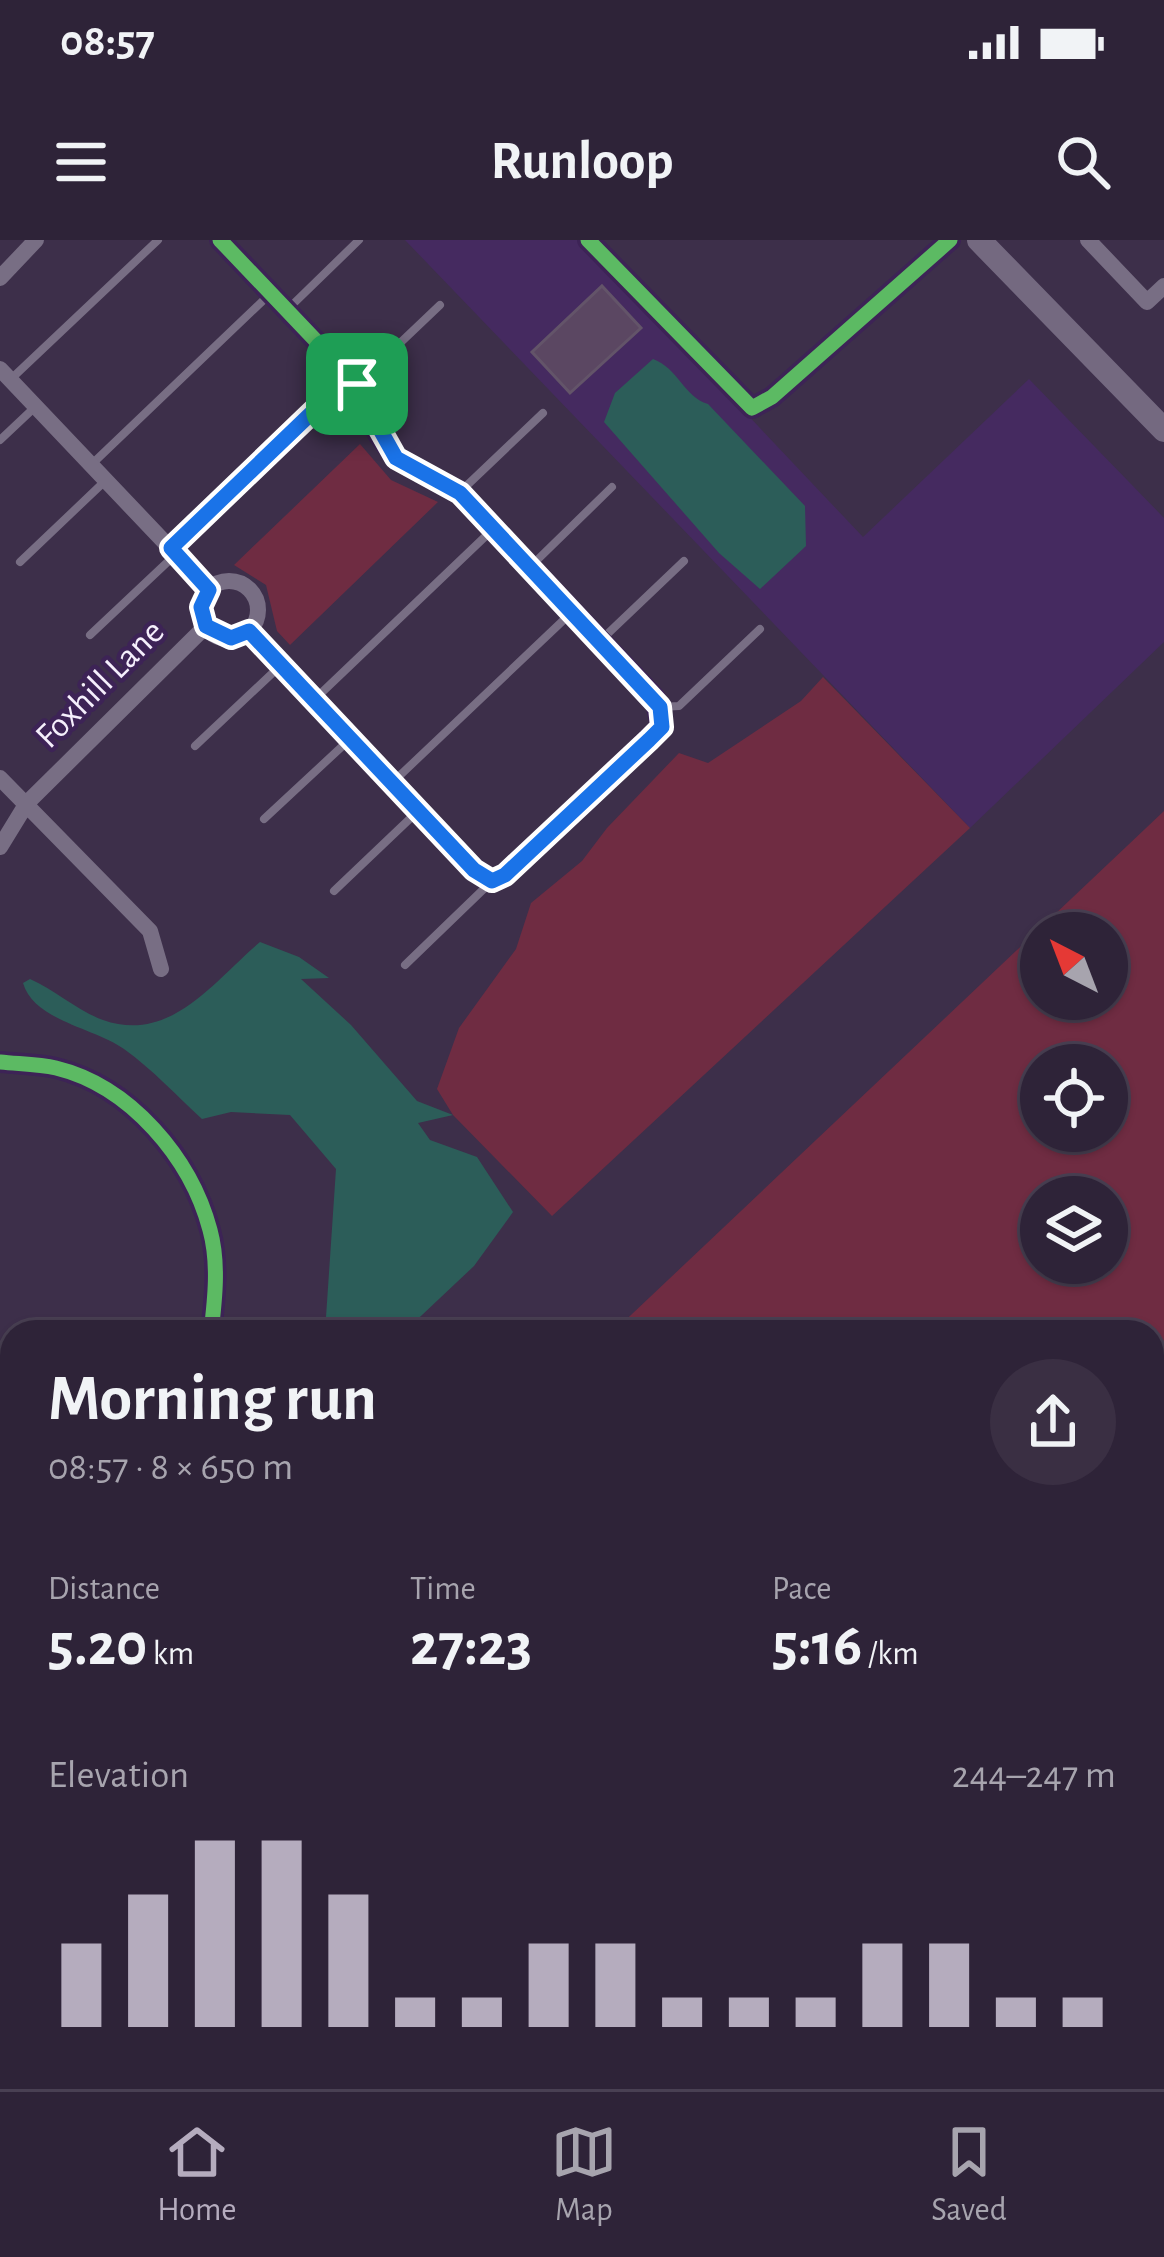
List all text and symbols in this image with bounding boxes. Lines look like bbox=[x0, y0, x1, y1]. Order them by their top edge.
text: 08:57 bbox=[60, 19, 155, 64]
icon: menu bbox=[48, 129, 114, 195]
icon: search bbox=[1050, 129, 1116, 195]
text: Runloop bbox=[491, 135, 673, 189]
pin bbox=[306, 333, 408, 435]
icon: arrive bbox=[324, 351, 390, 417]
street label: Foxhill Lane bbox=[29, 613, 171, 755]
north arrow bbox=[1020, 912, 1128, 1020]
map controls bbox=[1020, 912, 1128, 1284]
button: locate bbox=[1020, 1044, 1128, 1152]
button: layers bbox=[1020, 1176, 1128, 1284]
button: share bbox=[990, 1359, 1116, 1485]
text: Morning run bbox=[48, 1366, 377, 1432]
text: 08:57 · 8 × 650 m bbox=[48, 1448, 293, 1487]
text: Distance bbox=[48, 1573, 160, 1606]
text: Time bbox=[410, 1573, 476, 1606]
text: Pace bbox=[772, 1573, 831, 1606]
text: 5.20 bbox=[48, 1616, 147, 1676]
text: 27:23 bbox=[410, 1616, 532, 1676]
text: 5:16 bbox=[772, 1616, 862, 1676]
text: km bbox=[147, 1638, 194, 1671]
text: /km bbox=[862, 1638, 919, 1671]
text: Elevation bbox=[48, 1756, 189, 1795]
text: 244–247 m bbox=[952, 1756, 1116, 1795]
tab: Home bbox=[157, 2119, 237, 2231]
tab: Map bbox=[551, 2119, 617, 2231]
tab: Saved bbox=[931, 2119, 1007, 2231]

